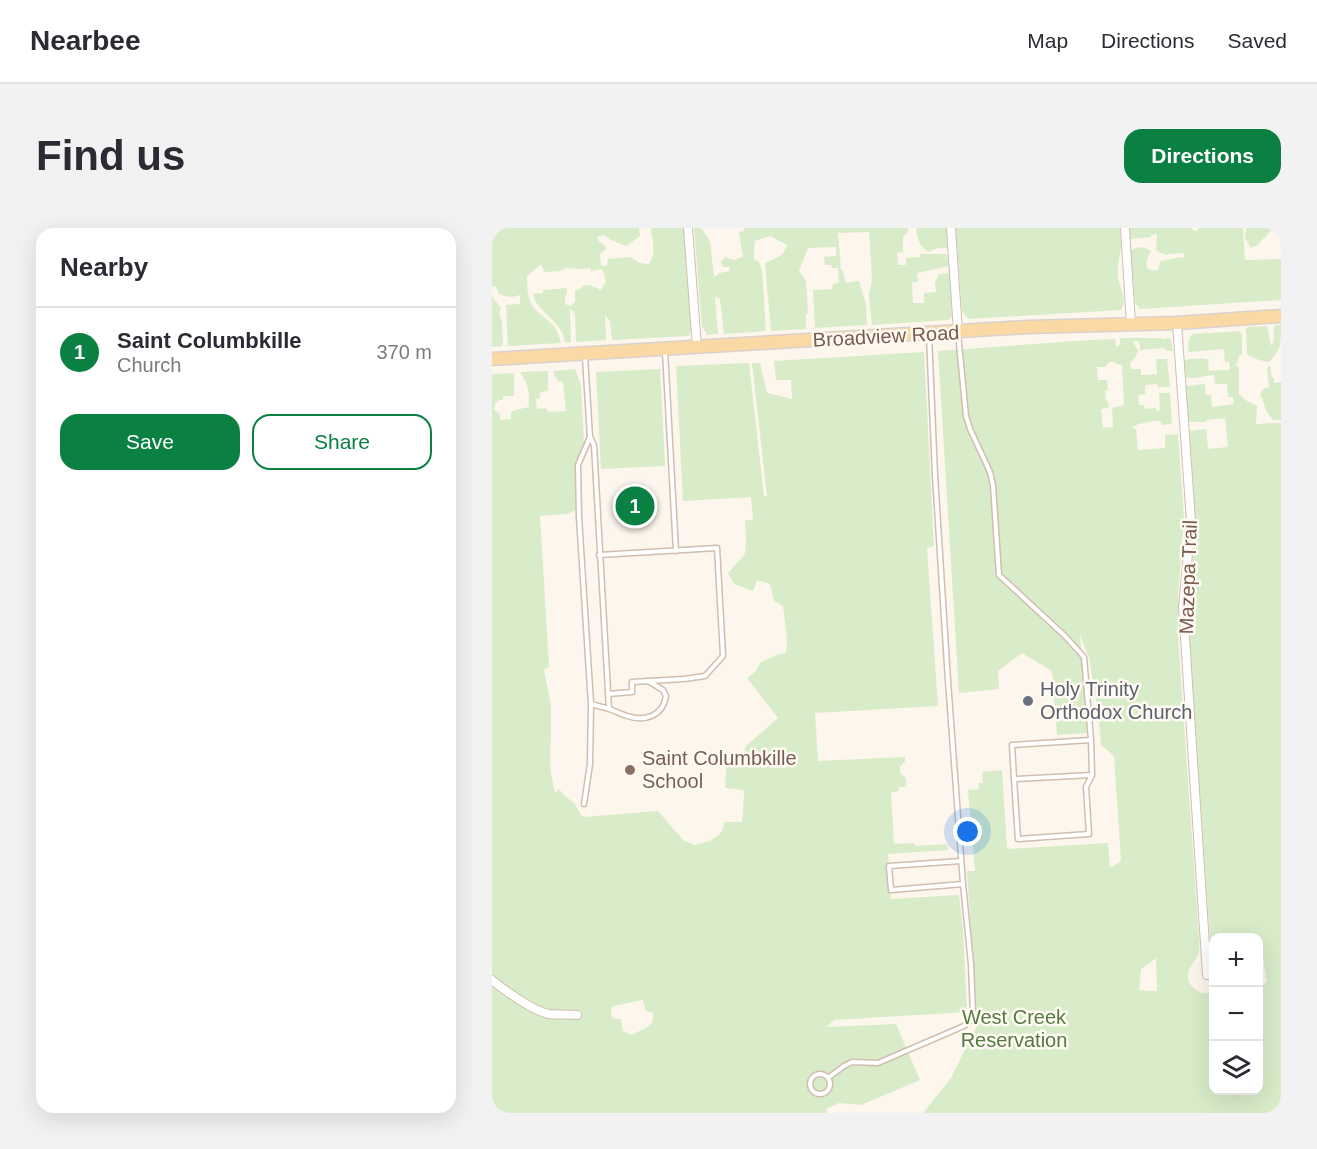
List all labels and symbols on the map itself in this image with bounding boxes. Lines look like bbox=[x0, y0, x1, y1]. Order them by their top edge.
street label: Broadview Road bbox=[812, 321, 960, 351]
pin: 1 bbox=[616, 484, 654, 528]
street label: Mazepa Trail bbox=[1175, 519, 1201, 635]
place label: Holy Trinity Orthodox Church bbox=[1040, 678, 1192, 723]
marker: Holy Trinity Orthodox Church bbox=[1021, 694, 1035, 708]
place label: Saint Columbkille School bbox=[642, 747, 797, 792]
marker: Saint Columbkille School bbox=[623, 763, 637, 777]
your location bbox=[953, 817, 982, 846]
park label: West Creek Reservation bbox=[961, 1006, 1067, 1051]

